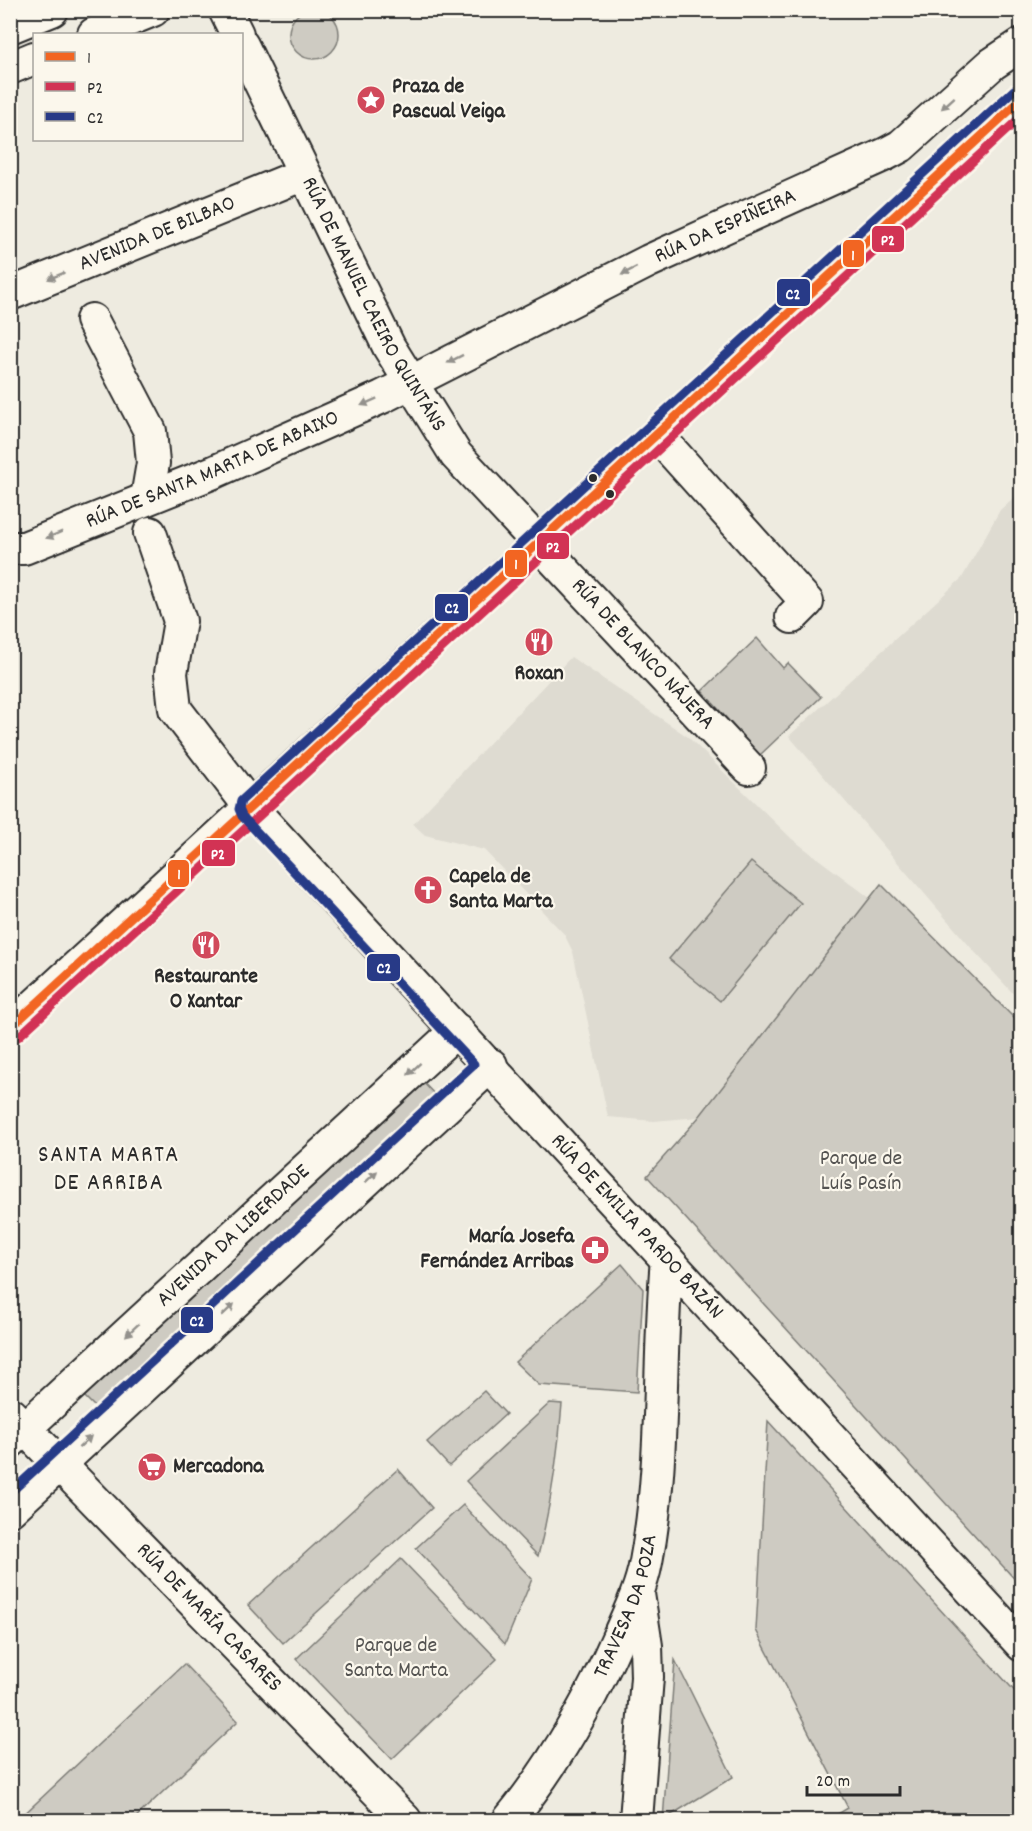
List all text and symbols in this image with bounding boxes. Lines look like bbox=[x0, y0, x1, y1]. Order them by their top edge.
legend bbox=[33, 33, 243, 141]
text: 1 bbox=[87, 47, 91, 72]
place label: Praza de Pascual Veiga bbox=[392, 72, 505, 128]
text: P2 bbox=[87, 77, 103, 102]
place icon: Praza de Pascual Veiga bbox=[355, 84, 387, 116]
one-way arrow bbox=[941, 96, 956, 110]
text: C2 bbox=[87, 107, 104, 132]
street label: RÚA DE MANUEL CAEIRO QUINTÁNS bbox=[293, 172, 454, 438]
street label: RÚA DA ESPIÑEIRA bbox=[649, 181, 801, 272]
street label: AVENIDA DE BILBAO bbox=[74, 188, 240, 280]
line badge: P2 bbox=[871, 225, 905, 253]
text: P2 bbox=[881, 230, 895, 253]
line badge: 1 bbox=[842, 239, 865, 268]
text: 1 bbox=[851, 245, 855, 268]
one-way arrow bbox=[620, 265, 638, 275]
one-way arrow bbox=[46, 271, 64, 281]
line badge: C2 bbox=[776, 278, 811, 307]
text: C2 bbox=[786, 284, 800, 307]
one-way arrow bbox=[446, 353, 464, 363]
one-way arrow bbox=[361, 398, 378, 407]
street label: RÚA DE SANTA MARTA DE ABAIXO bbox=[81, 403, 344, 537]
unlabelled marker bbox=[587, 472, 599, 484]
unlabelled marker bbox=[604, 488, 616, 500]
one-way arrow bbox=[44, 530, 62, 540]
line badge: P2 bbox=[536, 532, 570, 560]
text: P2 bbox=[546, 537, 560, 560]
line badge: 1 bbox=[504, 549, 528, 578]
text: 1 bbox=[514, 554, 518, 577]
street label: RÚA DE BLANCO NÁJERA bbox=[564, 571, 722, 737]
line badge: C2 bbox=[434, 593, 469, 622]
text: C2 bbox=[445, 598, 459, 621]
restaurant icon: Roxan bbox=[523, 626, 555, 658]
place label: Roxan bbox=[514, 659, 564, 690]
line badge: P2 bbox=[201, 839, 236, 867]
text: P2 bbox=[211, 844, 225, 867]
line badge: 1 bbox=[167, 859, 190, 888]
place label: Capela de Santa Marta bbox=[449, 862, 553, 918]
text: 1 bbox=[177, 864, 181, 887]
church icon: Capela de Santa Marta bbox=[412, 874, 444, 906]
restaurant icon: Restaurante O Xantar bbox=[190, 929, 222, 961]
line badge: C2 bbox=[366, 953, 401, 982]
text: C2 bbox=[377, 958, 391, 981]
place label: Restaurante O Xantar bbox=[154, 962, 258, 1018]
one-way arrow bbox=[406, 1062, 421, 1076]
street label: RÚA DE EMILIA PARDO BAZÁN bbox=[543, 1127, 730, 1327]
district label: SANTA MARTA DE ARRIBA bbox=[38, 1139, 180, 1201]
park label: Parque de Luís Pasín bbox=[820, 1144, 902, 1200]
street label: AVENIDA DA LIBERDADE bbox=[150, 1157, 317, 1315]
one-way arrow bbox=[364, 1170, 379, 1184]
place label: María Josefa Fernández Arribas bbox=[420, 1222, 575, 1278]
pharmacy icon: María Josefa Fernández Arribas bbox=[579, 1234, 611, 1266]
one-way arrow bbox=[221, 1303, 235, 1317]
line badge: C2 bbox=[180, 1306, 214, 1334]
text: C2 bbox=[190, 1311, 204, 1334]
one-way arrow bbox=[125, 1323, 140, 1336]
one-way arrow bbox=[77, 1435, 92, 1449]
supermarket icon: Mercadona bbox=[136, 1451, 168, 1483]
place label: Mercadona bbox=[173, 1452, 264, 1483]
street label: TRAVESA DA POZA bbox=[586, 1532, 666, 1684]
street label: RÚA DE MARÍA CASARES bbox=[129, 1536, 289, 1700]
park label: Parque de Santa Marta bbox=[344, 1631, 448, 1687]
scale bar bbox=[807, 1759, 900, 1797]
text: 20 m bbox=[816, 1770, 850, 1795]

